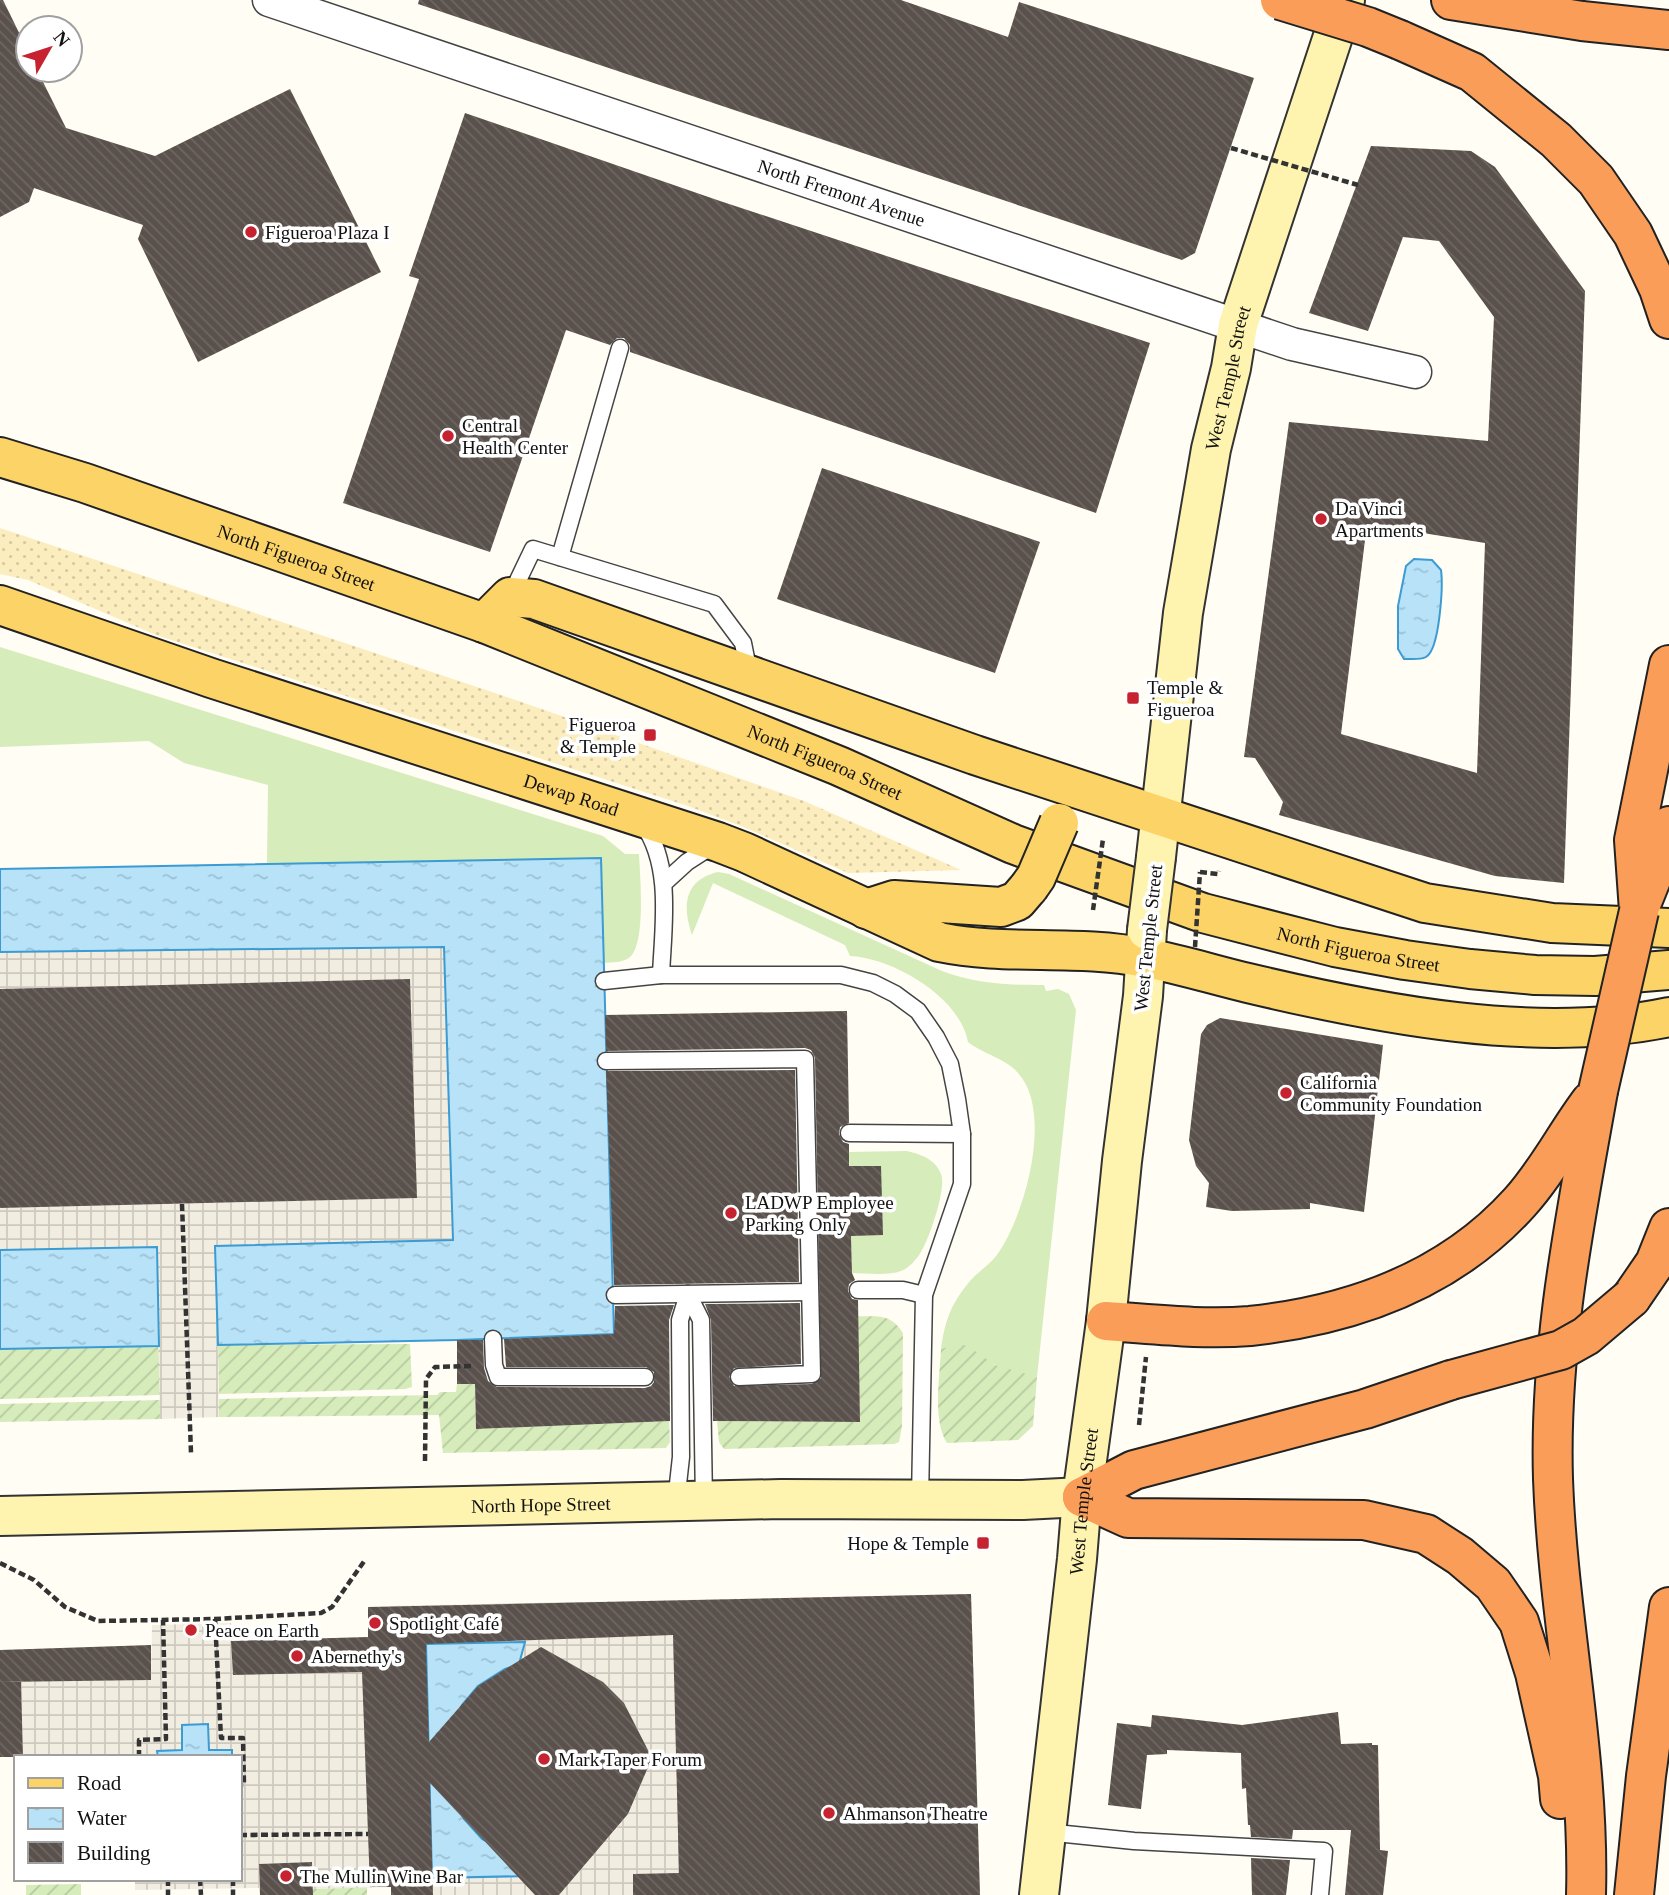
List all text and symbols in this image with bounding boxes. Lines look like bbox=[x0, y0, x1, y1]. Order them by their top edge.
north arrow bbox=[14, 14, 84, 84]
text: N bbox=[49, 27, 74, 51]
street label: North Fremont Avenue bbox=[755, 155, 928, 230]
place label: Figueroa Plaza I bbox=[265, 222, 390, 243]
marker: Figueroa Plaza I bbox=[243, 224, 259, 240]
street label: West Temple Street bbox=[1201, 302, 1254, 452]
place label: Central Health Center bbox=[462, 415, 569, 458]
marker: Central Health Center bbox=[440, 428, 456, 444]
place label: Da Vinci Apartments bbox=[1335, 498, 1424, 541]
marker: Da Vinci Apartments bbox=[1313, 511, 1329, 527]
street label: North Figueroa Street bbox=[215, 520, 379, 595]
place label: Temple & Figueroa bbox=[1147, 677, 1223, 720]
marker: Temple & Figueroa bbox=[1125, 690, 1141, 706]
place label: Figueroa & Temple bbox=[560, 714, 637, 757]
street label: North Figueroa Street bbox=[745, 720, 906, 804]
marker: Figueroa & Temple bbox=[642, 727, 658, 743]
street label: Dewap Road bbox=[521, 769, 622, 820]
street label: West Temple Street bbox=[1130, 863, 1166, 1013]
street label: North Figueroa Street bbox=[1275, 922, 1442, 975]
place label: California Community Foundation bbox=[1300, 1072, 1483, 1115]
marker: California Community Foundation bbox=[1278, 1085, 1294, 1101]
place label: LADWP Employee Parking Only bbox=[745, 1192, 894, 1235]
marker: LADWP Employee Parking Only bbox=[723, 1205, 739, 1221]
street label: West Temple Street bbox=[1065, 1426, 1102, 1576]
street label: North Hope Street bbox=[471, 1492, 611, 1516]
place label: Hope & Temple bbox=[847, 1533, 969, 1554]
marker: Hope & Temple bbox=[975, 1535, 991, 1551]
place label: Spotlight Café bbox=[389, 1613, 499, 1634]
marker: Spotlight Café bbox=[367, 1615, 383, 1631]
place label: Peace on Earth bbox=[205, 1620, 319, 1641]
marker: Peace on Earth bbox=[183, 1622, 199, 1638]
place label: Abernethy's bbox=[311, 1646, 402, 1667]
marker: Abernethy's bbox=[289, 1648, 305, 1664]
place label: Mark Taper Forum bbox=[558, 1749, 702, 1770]
marker: Mark Taper Forum bbox=[536, 1751, 552, 1767]
legend bbox=[14, 1755, 242, 1881]
text: Road bbox=[77, 1771, 122, 1795]
place label: Ahmanson Theatre bbox=[843, 1803, 988, 1824]
marker: Ahmanson Theatre bbox=[821, 1805, 837, 1821]
text: Water bbox=[77, 1806, 127, 1830]
text: Building bbox=[77, 1841, 151, 1865]
place label: The Mullin Wine Bar bbox=[300, 1866, 464, 1887]
marker: The Mullin Wine Bar bbox=[278, 1868, 294, 1884]

